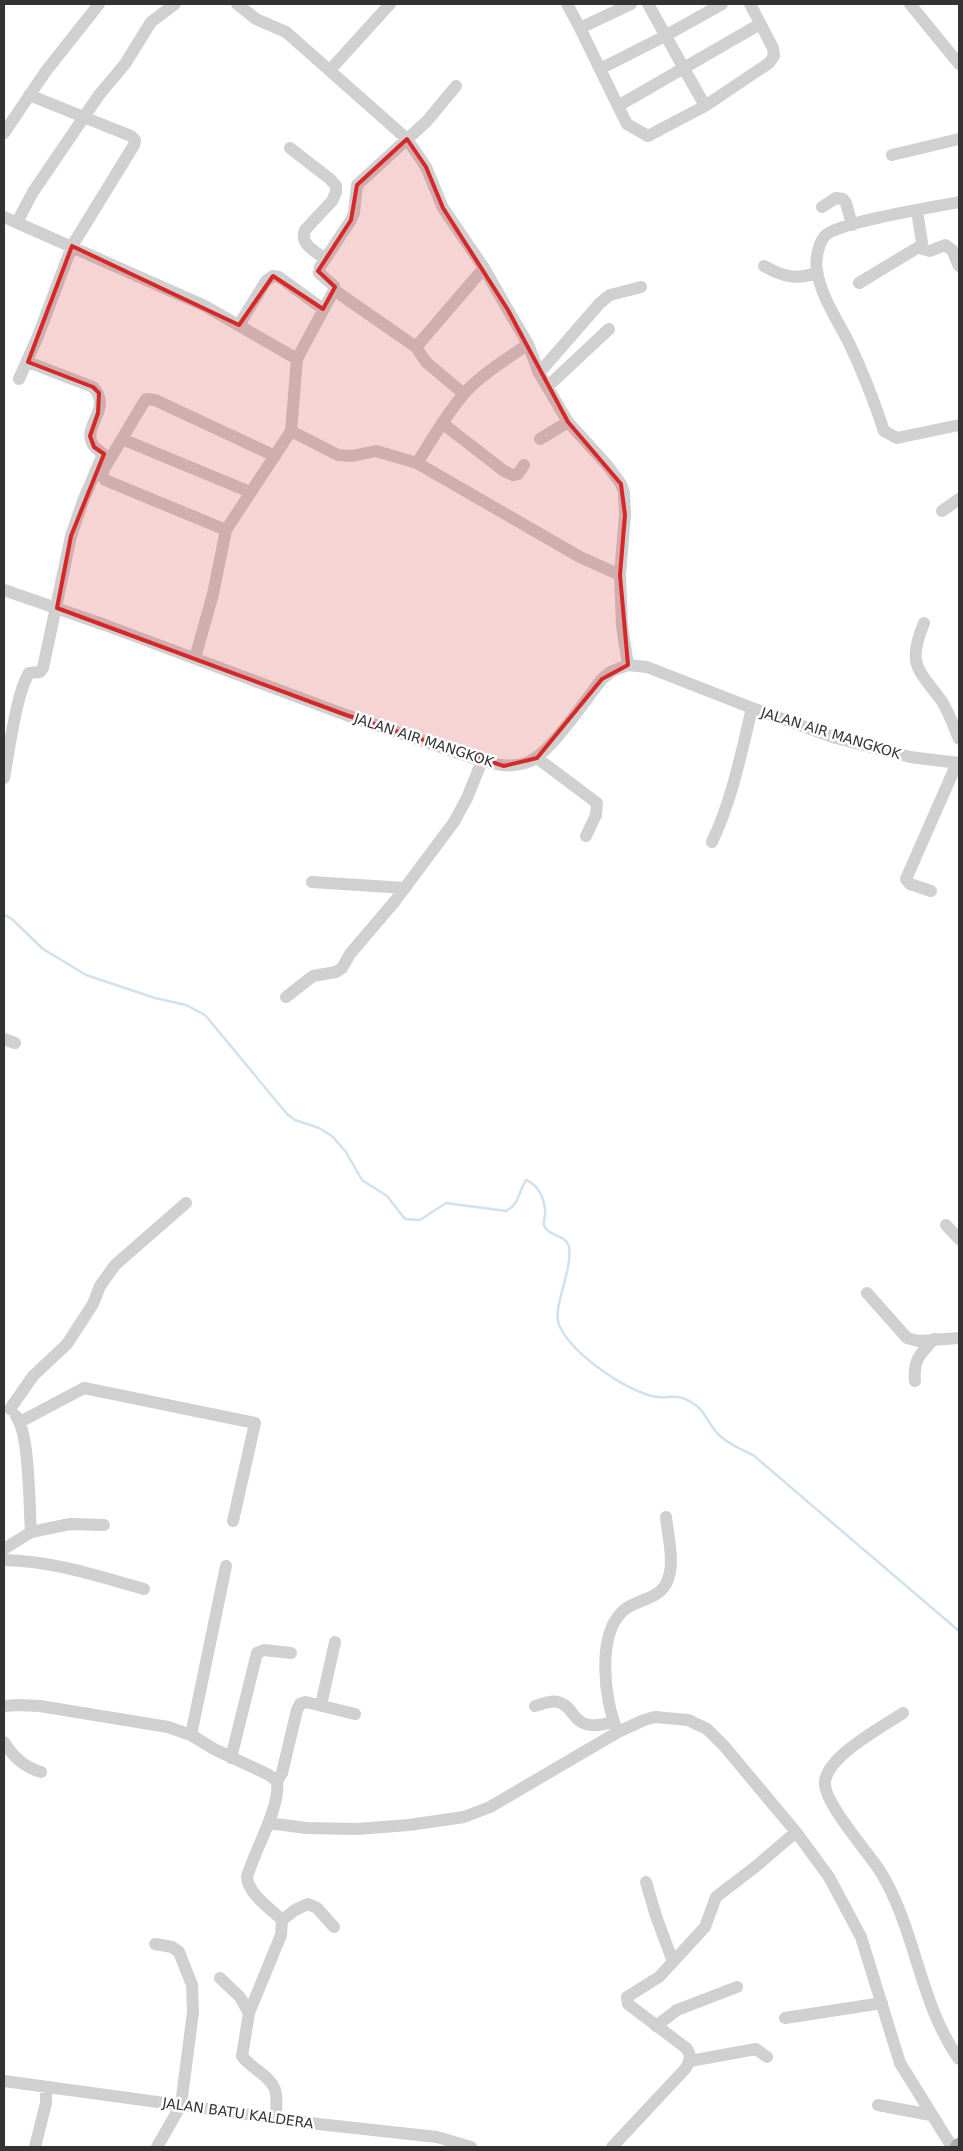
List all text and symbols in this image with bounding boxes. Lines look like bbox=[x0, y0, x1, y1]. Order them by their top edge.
street label: JALAN AIR MANGKOK bbox=[758, 704, 904, 762]
street label: JALAN AIR MANGKOK bbox=[351, 710, 496, 770]
street label: JALAN BATU KALDERA bbox=[161, 2094, 315, 2132]

